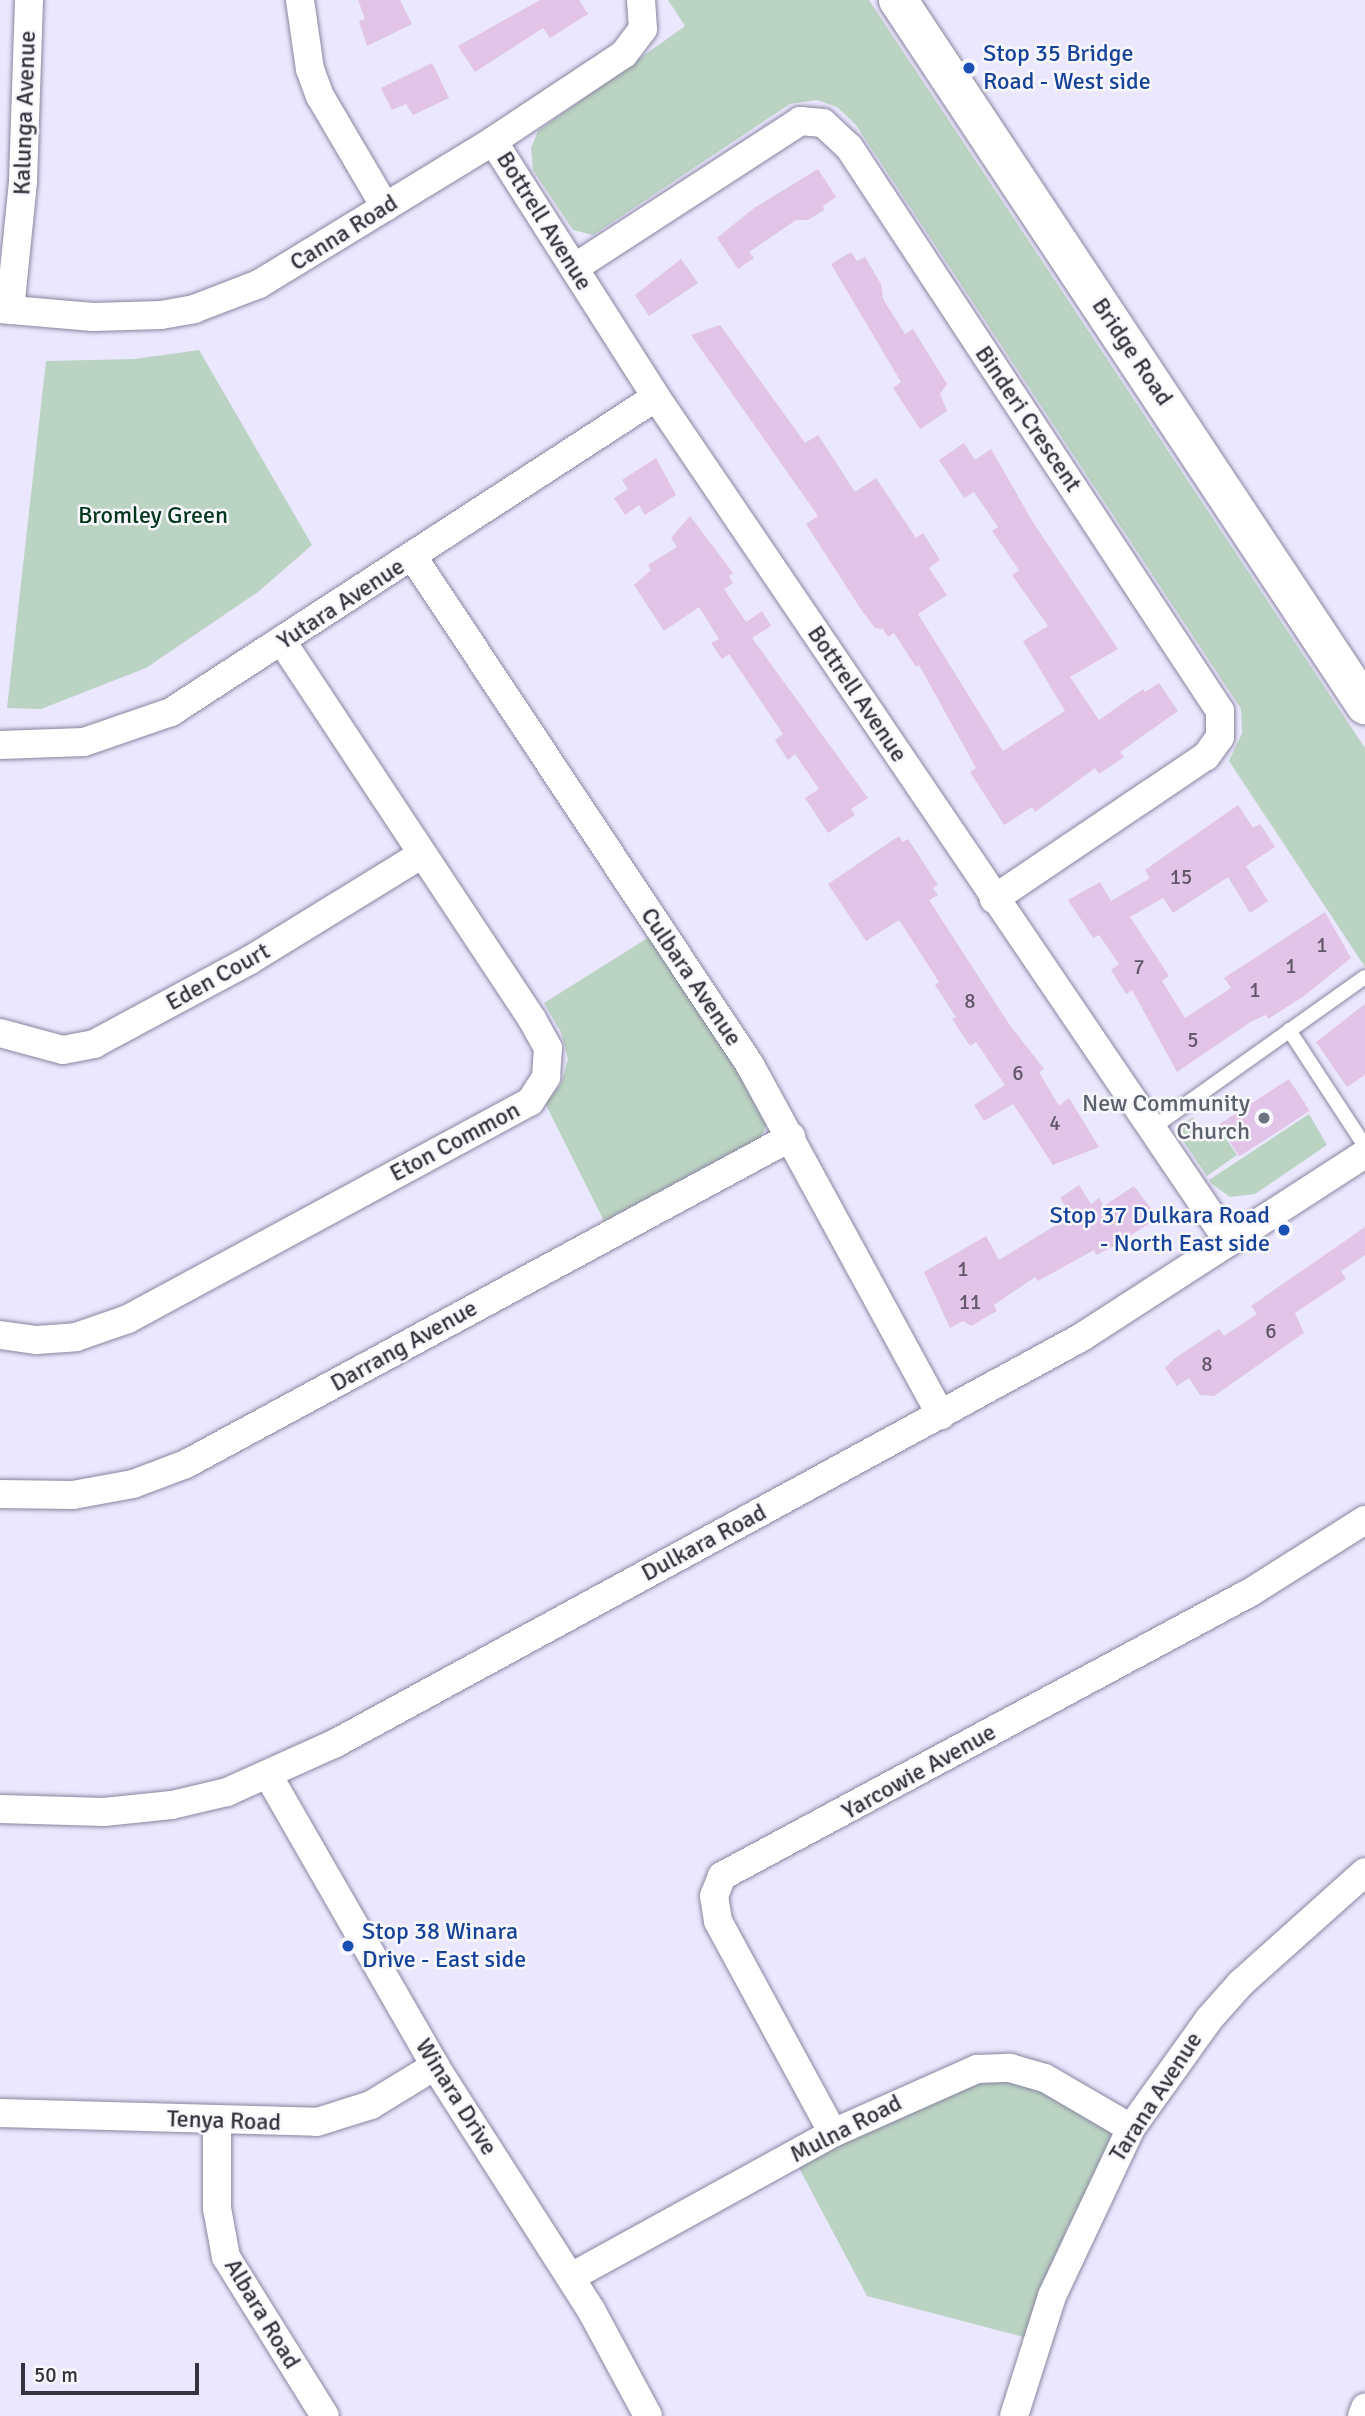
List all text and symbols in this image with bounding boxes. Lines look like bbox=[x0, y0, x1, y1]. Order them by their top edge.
street label: Kalunga Avenue bbox=[8, 30, 42, 196]
place label: Stop 35 Bridge Road - West side bbox=[983, 40, 1151, 96]
marker: Stop 35 Bridge Road - West side bbox=[961, 60, 977, 76]
street label: Bottrell Avenue bbox=[490, 146, 598, 296]
street label: Canna Road bbox=[285, 189, 403, 277]
street label: Bridge Road bbox=[1085, 293, 1179, 411]
street label: Binderi Crescent bbox=[969, 340, 1087, 498]
park label: Bromley Green bbox=[78, 502, 228, 530]
street label: Yutara Avenue bbox=[272, 552, 410, 656]
street label: Bottrell Avenue bbox=[801, 620, 913, 768]
house number: 15 bbox=[1170, 864, 1192, 890]
street label: Culbara Avenue bbox=[634, 902, 748, 1052]
house number: 1 bbox=[1316, 932, 1328, 958]
street label: Eden Court bbox=[161, 937, 275, 1017]
house number: 1 bbox=[1285, 953, 1297, 979]
house number: 7 bbox=[1133, 954, 1145, 980]
house number: 1 bbox=[1249, 977, 1261, 1003]
house number: 8 bbox=[964, 988, 976, 1014]
house number: 5 bbox=[1187, 1027, 1199, 1053]
house number: 6 bbox=[1012, 1060, 1024, 1086]
place label: New Community Church bbox=[1082, 1090, 1250, 1146]
street label: Eton Common bbox=[385, 1096, 525, 1188]
house number: 4 bbox=[1049, 1110, 1061, 1136]
marker: New Community Church bbox=[1256, 1110, 1272, 1126]
place label: Stop 37 Dulkara Road - North East side bbox=[1049, 1202, 1270, 1258]
marker: Stop 37 Dulkara Road - North East side bbox=[1276, 1222, 1292, 1238]
house number: 1 bbox=[957, 1256, 969, 1282]
house number: 11 bbox=[959, 1289, 981, 1315]
street label: Darrang Avenue bbox=[326, 1294, 482, 1398]
house number: 6 bbox=[1265, 1318, 1277, 1344]
house number: 8 bbox=[1201, 1351, 1213, 1377]
street label: Dulkara Road bbox=[637, 1498, 771, 1588]
street label: Yarcowie Avenue bbox=[837, 1718, 1001, 1826]
place label: Stop 38 Winara Drive - East side bbox=[362, 1918, 526, 1974]
marker: Stop 38 Winara Drive - East side bbox=[340, 1938, 356, 1954]
street label: Tarana Avenue bbox=[1103, 2027, 1209, 2167]
street label: Winara Drive bbox=[409, 2033, 503, 2161]
street label: Mulna Road bbox=[785, 2089, 907, 2169]
street label: Tenya Road bbox=[166, 2105, 282, 2137]
street label: Albara Road bbox=[218, 2254, 306, 2374]
scale bar bbox=[24, 2350, 203, 2394]
text: 50 m bbox=[34, 2362, 78, 2388]

